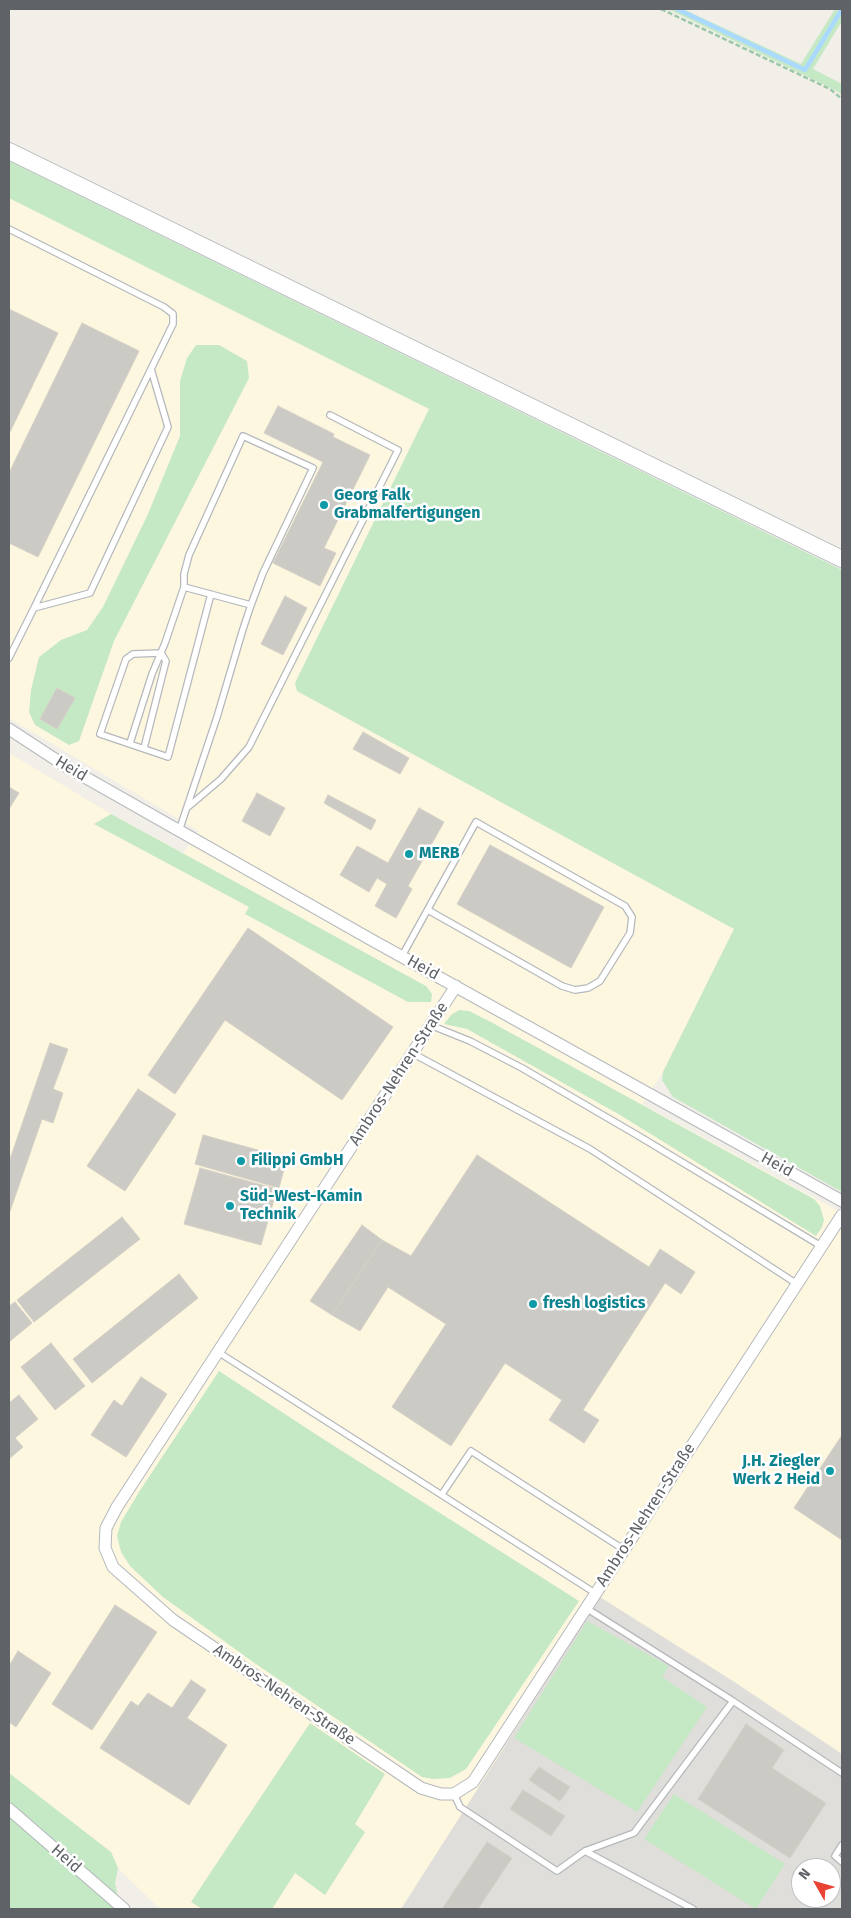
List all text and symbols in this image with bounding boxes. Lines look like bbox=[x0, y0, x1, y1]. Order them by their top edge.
place label: Georg Falk Grabmalfertigungen bbox=[334, 486, 480, 524]
marker: Georg Falk Grabmalfertigungen bbox=[318, 499, 330, 511]
street label: Heid bbox=[52, 752, 90, 786]
place label: MERB bbox=[419, 844, 460, 864]
marker: MERB bbox=[403, 848, 415, 860]
street label: Heid bbox=[404, 951, 442, 985]
street label: Ambros-Nehren-Straße bbox=[346, 999, 452, 1149]
street label: Heid bbox=[758, 1148, 796, 1182]
place label: Filippi GmbH bbox=[251, 1151, 344, 1171]
marker: Filippi GmbH bbox=[235, 1155, 247, 1167]
place label: Süd-West-Kamin Technik bbox=[240, 1187, 362, 1225]
marker: Süd-West-Kamin Technik bbox=[224, 1200, 236, 1212]
place label: fresh logistics bbox=[543, 1294, 645, 1314]
marker: fresh logistics bbox=[527, 1298, 539, 1310]
street label: Ambros-Nehren-Straße bbox=[593, 1440, 699, 1590]
place label: J.H. Ziegler Werk 2 Heid bbox=[733, 1452, 820, 1490]
marker: J.H. Ziegler Werk 2 Heid bbox=[824, 1465, 836, 1477]
street label: Ambros-Nehren-Straße bbox=[209, 1640, 359, 1750]
street label: Heid bbox=[47, 1841, 85, 1877]
north arrow bbox=[791, 1858, 841, 1908]
text: N bbox=[795, 1865, 814, 1883]

